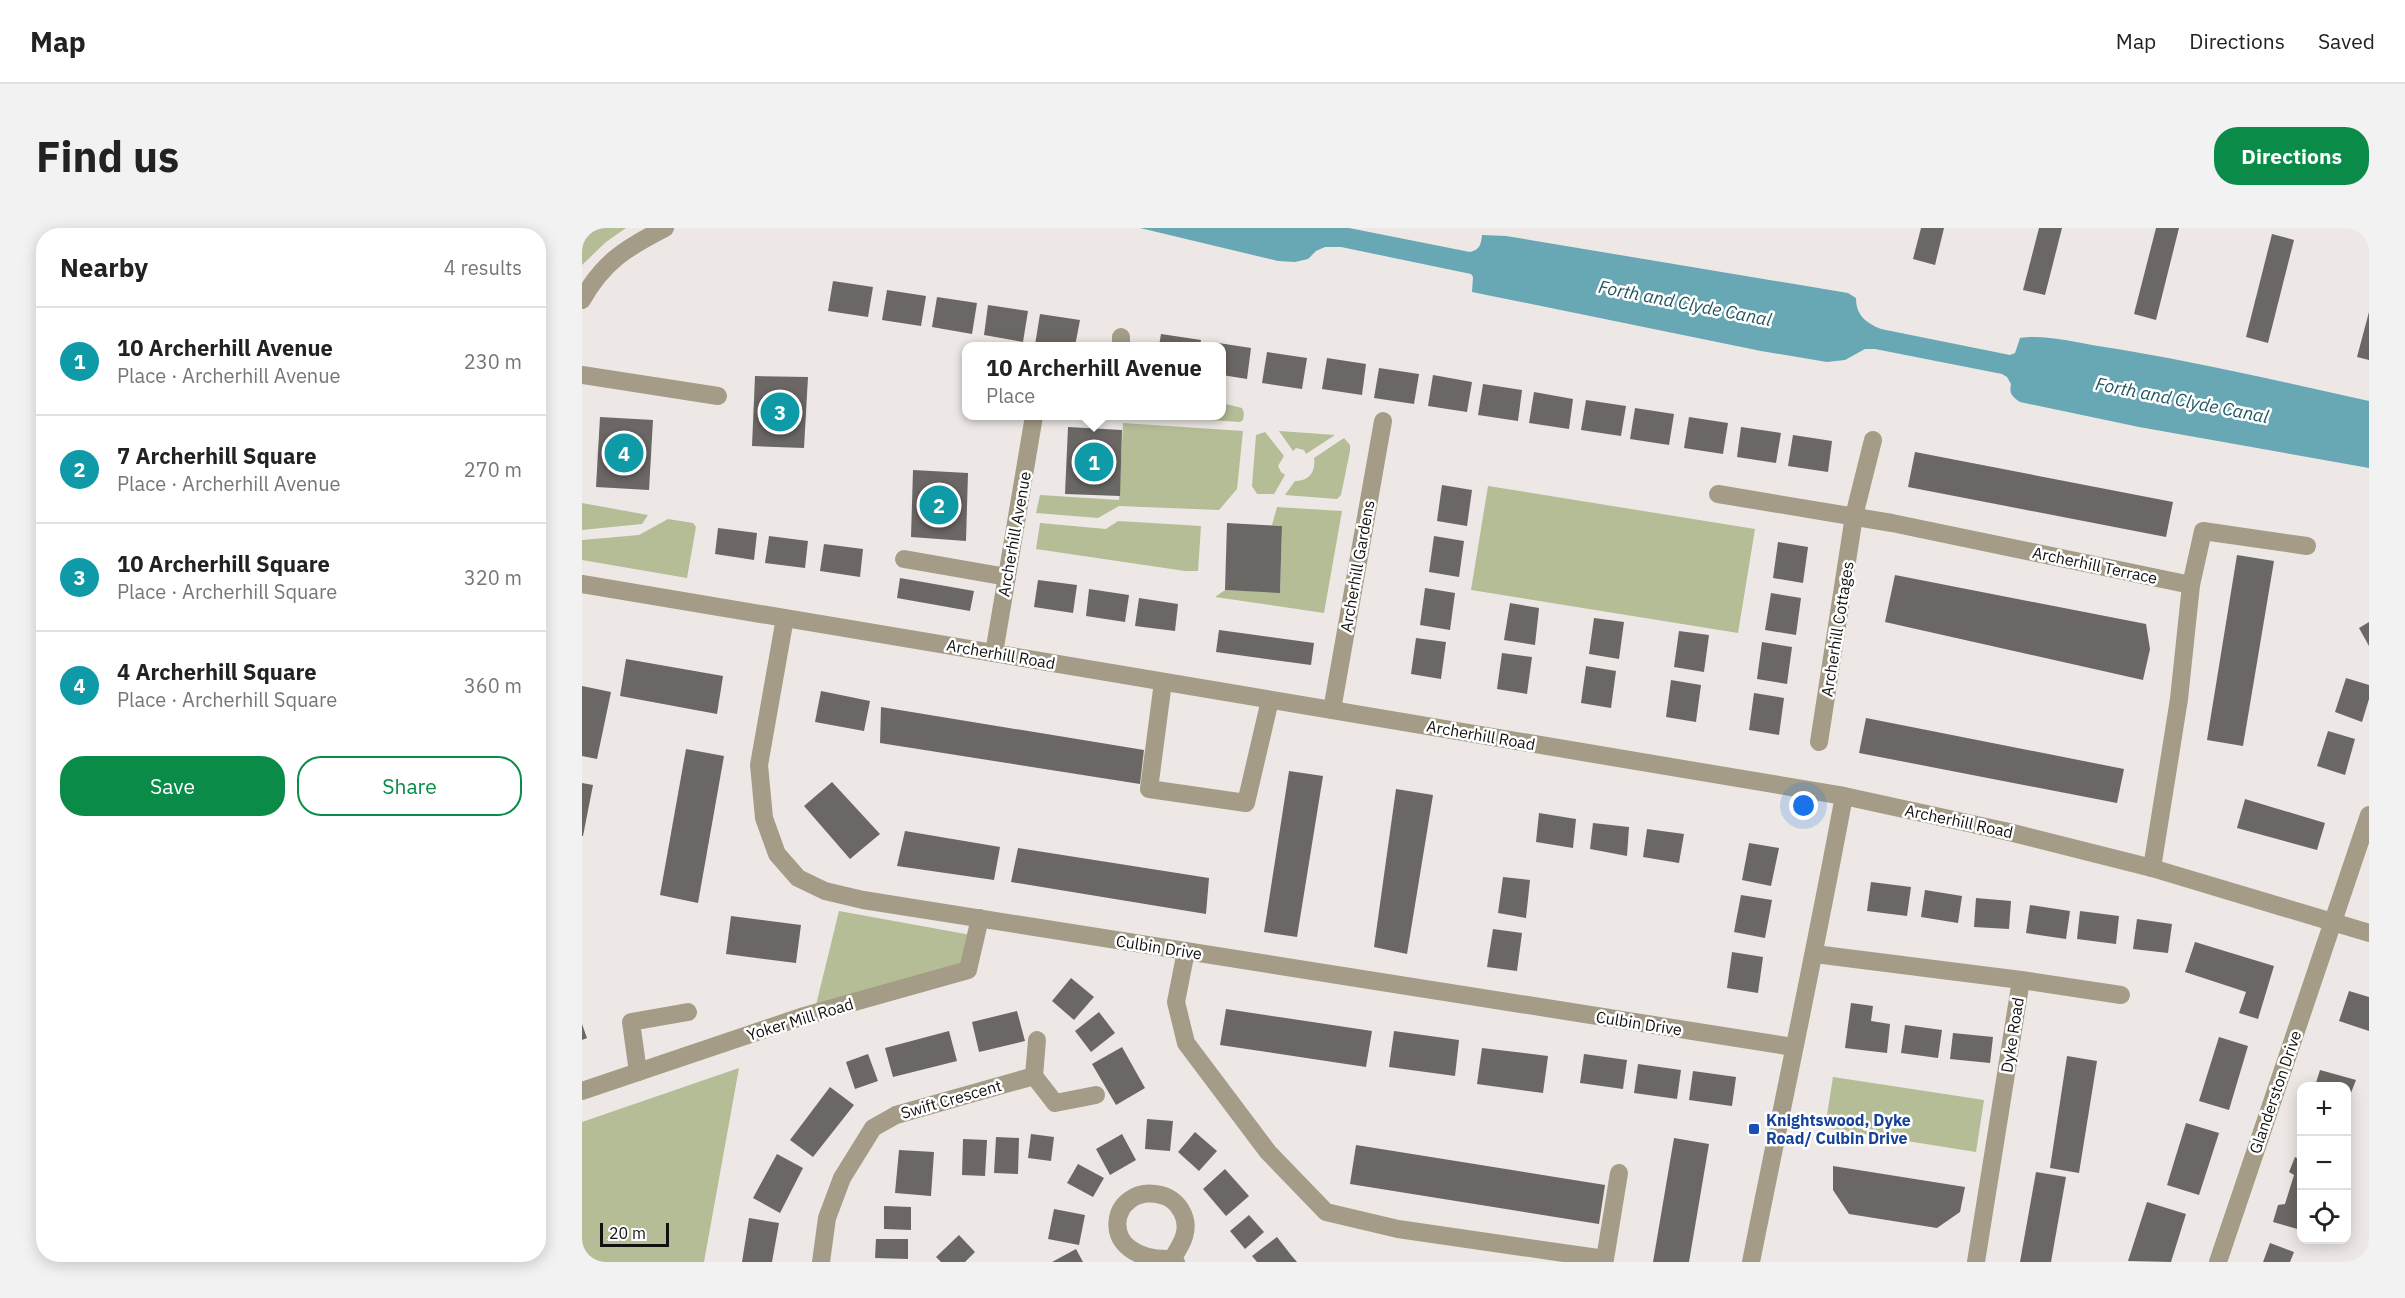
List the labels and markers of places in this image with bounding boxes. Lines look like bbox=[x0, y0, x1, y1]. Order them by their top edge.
pin: 3 bbox=[760, 390, 800, 435]
pin: 4 bbox=[604, 430, 644, 476]
pin: 1 bbox=[1074, 440, 1114, 484]
pin: 2 bbox=[920, 482, 958, 528]
place label: Knightswood, Dyke Road/ Culbin Drive bbox=[1766, 1110, 1911, 1148]
marker: Knightswood, Dyke Road/ Culbin Drive bbox=[1747, 1122, 1761, 1136]

